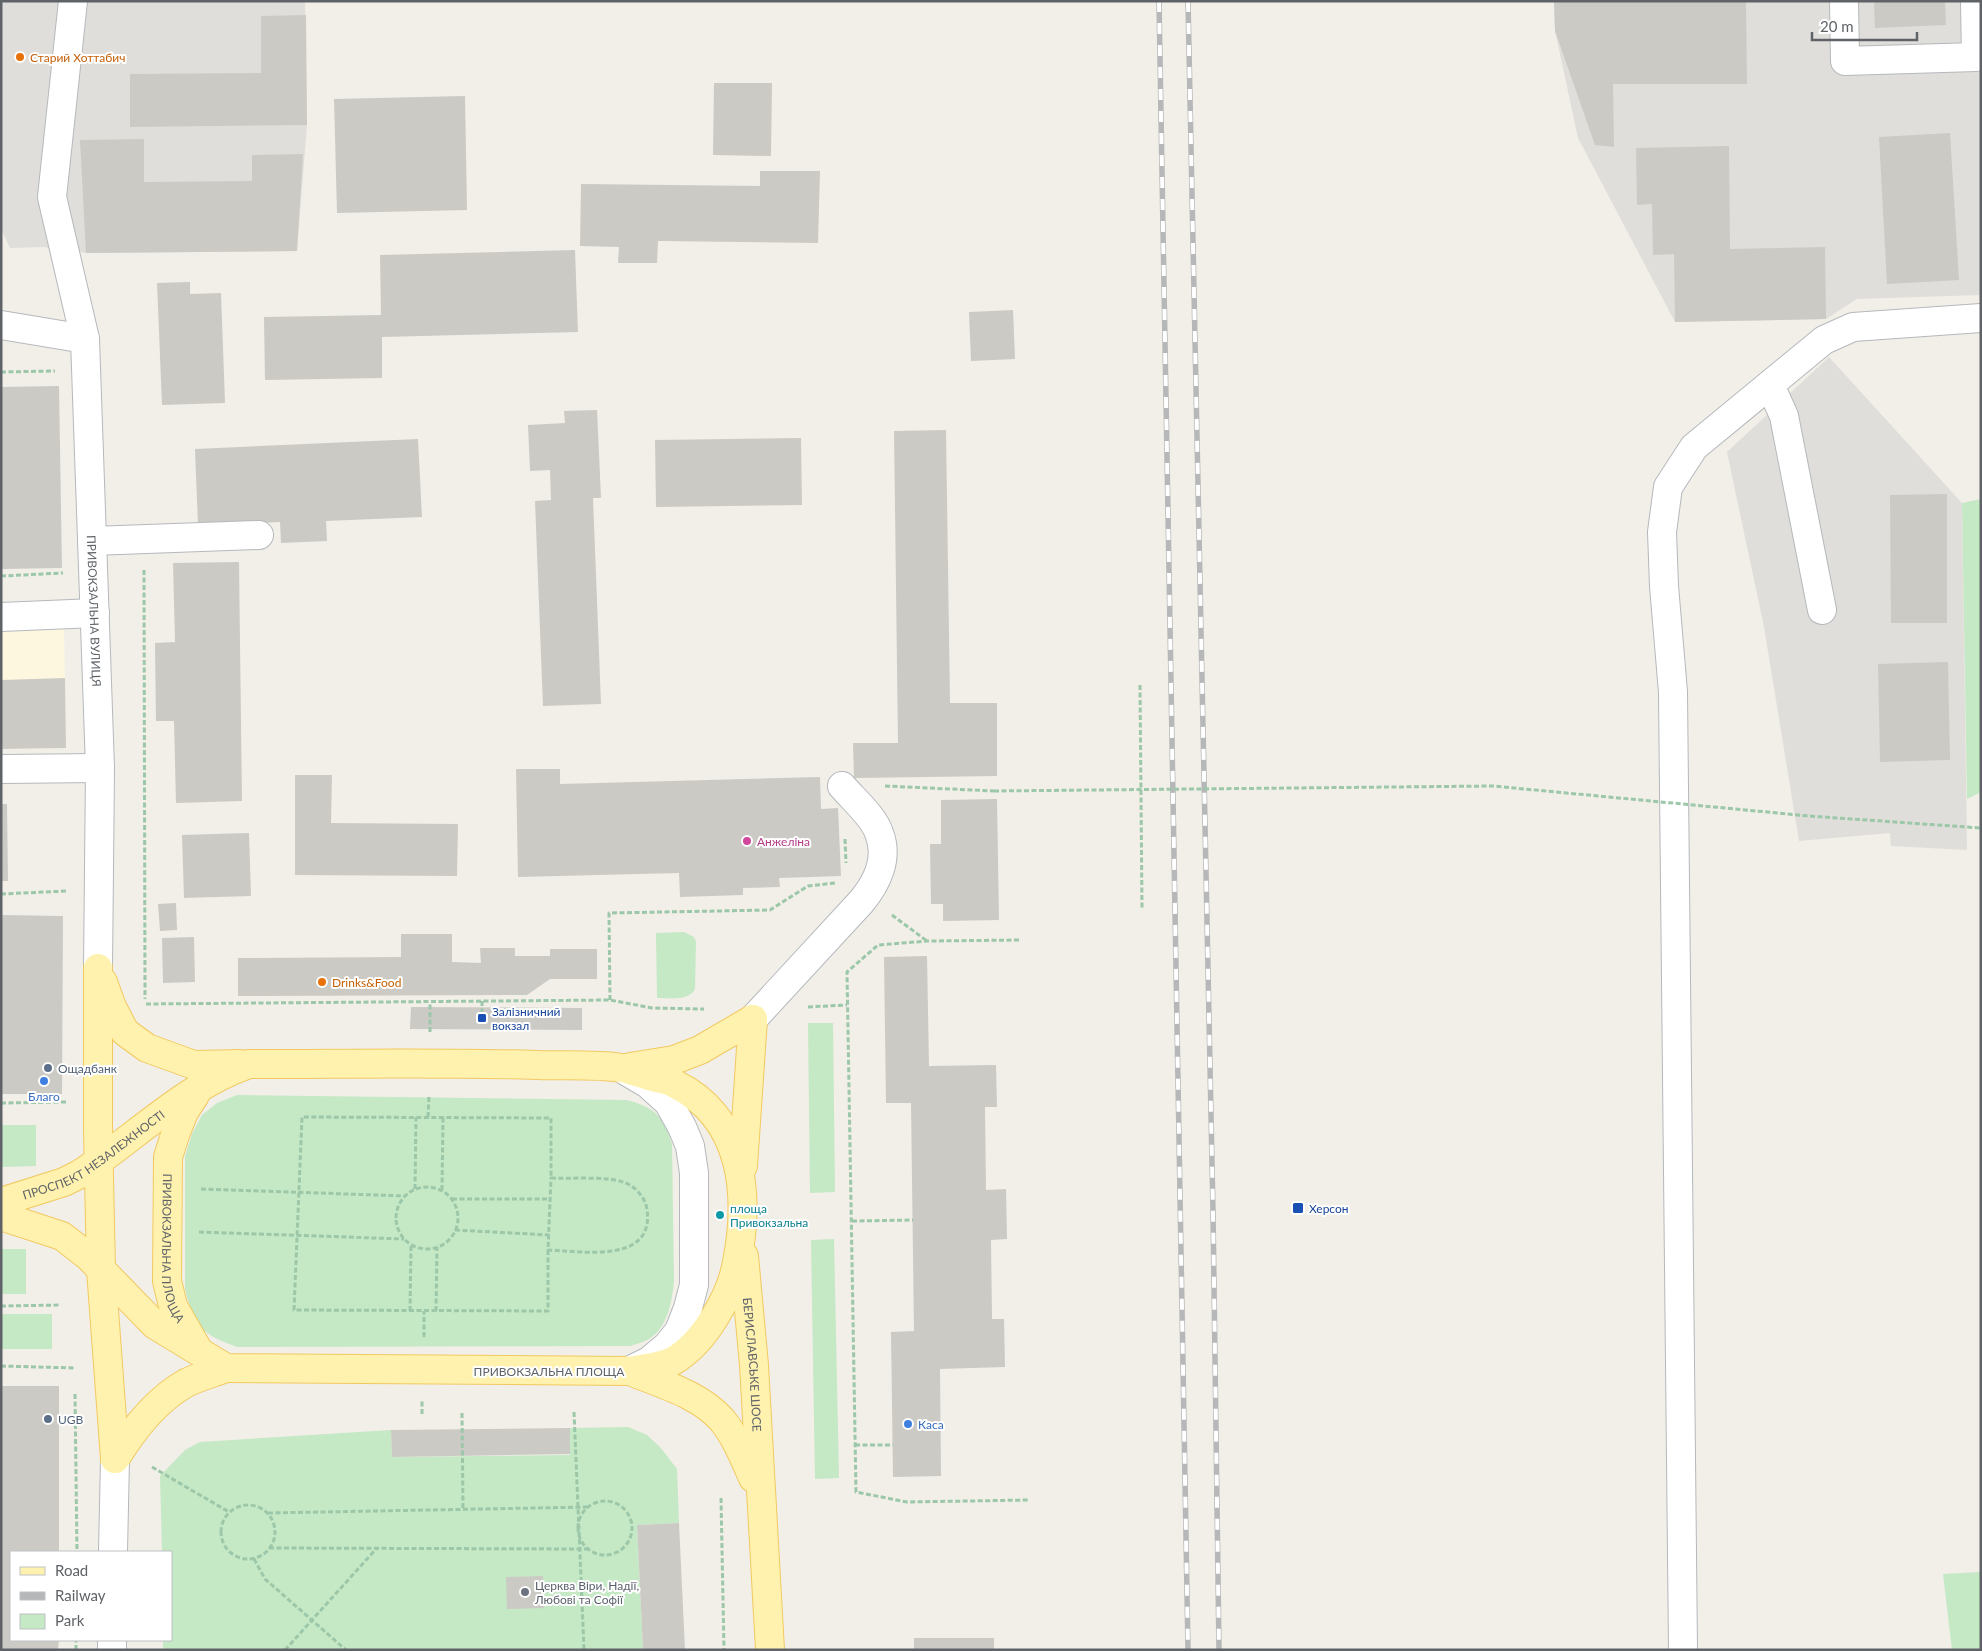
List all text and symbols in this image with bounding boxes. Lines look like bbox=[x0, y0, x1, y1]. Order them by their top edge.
scale bar bbox=[1812, 10, 1917, 42]
text: 20 m bbox=[1820, 17, 1854, 35]
place label: Старий Хоттабич bbox=[30, 50, 125, 65]
marker: Старий Хоттабич bbox=[14, 51, 26, 63]
street label: ПРИВОКЗАЛЬНА ВУЛИЦЯ bbox=[84, 535, 105, 687]
place label: Анжеліна bbox=[757, 834, 810, 849]
marker: Анжеліна bbox=[741, 835, 753, 847]
place label: Drinks&Food bbox=[332, 975, 401, 990]
marker: Drinks&Food bbox=[316, 976, 328, 988]
place label: Залізничний вокзал bbox=[492, 1004, 561, 1033]
marker: Залізничний вокзал bbox=[476, 1012, 488, 1024]
place label: Ощадбанк bbox=[58, 1061, 118, 1076]
marker: Ощадбанк bbox=[42, 1062, 54, 1074]
marker: Благо bbox=[38, 1075, 50, 1087]
place label: Благо bbox=[28, 1089, 60, 1104]
street label: ПРОСПЕКТ НЕЗАЛЕЖНОСТІ bbox=[20, 1106, 167, 1202]
street label: ПРИВОКЗАЛЬНА ПЛОЩА bbox=[159, 1173, 189, 1326]
place label: площа Привокзальна bbox=[730, 1201, 808, 1230]
marker: Херсон bbox=[1291, 1201, 1305, 1215]
place label: Херсон bbox=[1309, 1201, 1349, 1216]
marker: площа Привокзальна bbox=[714, 1209, 726, 1221]
street label: БЕРИСЛАВСЬКЕ ШОСЕ bbox=[740, 1297, 765, 1432]
street label: ПРИВОКЗАЛЬНА ПЛОЩА bbox=[474, 1364, 625, 1379]
place label: UGB bbox=[58, 1412, 84, 1427]
marker: UGB bbox=[42, 1413, 54, 1425]
place label: Каса bbox=[918, 1417, 944, 1432]
marker: Каса bbox=[902, 1418, 914, 1430]
legend bbox=[10, 1551, 172, 1641]
text: Road bbox=[55, 1561, 88, 1579]
place label: Церква Віри, Надії, Любові та Софії bbox=[534, 1578, 639, 1607]
text: Railway bbox=[55, 1586, 106, 1604]
marker: Церква Віри, Надії, Любові та Софії bbox=[519, 1586, 531, 1598]
text: Park bbox=[55, 1611, 85, 1629]

